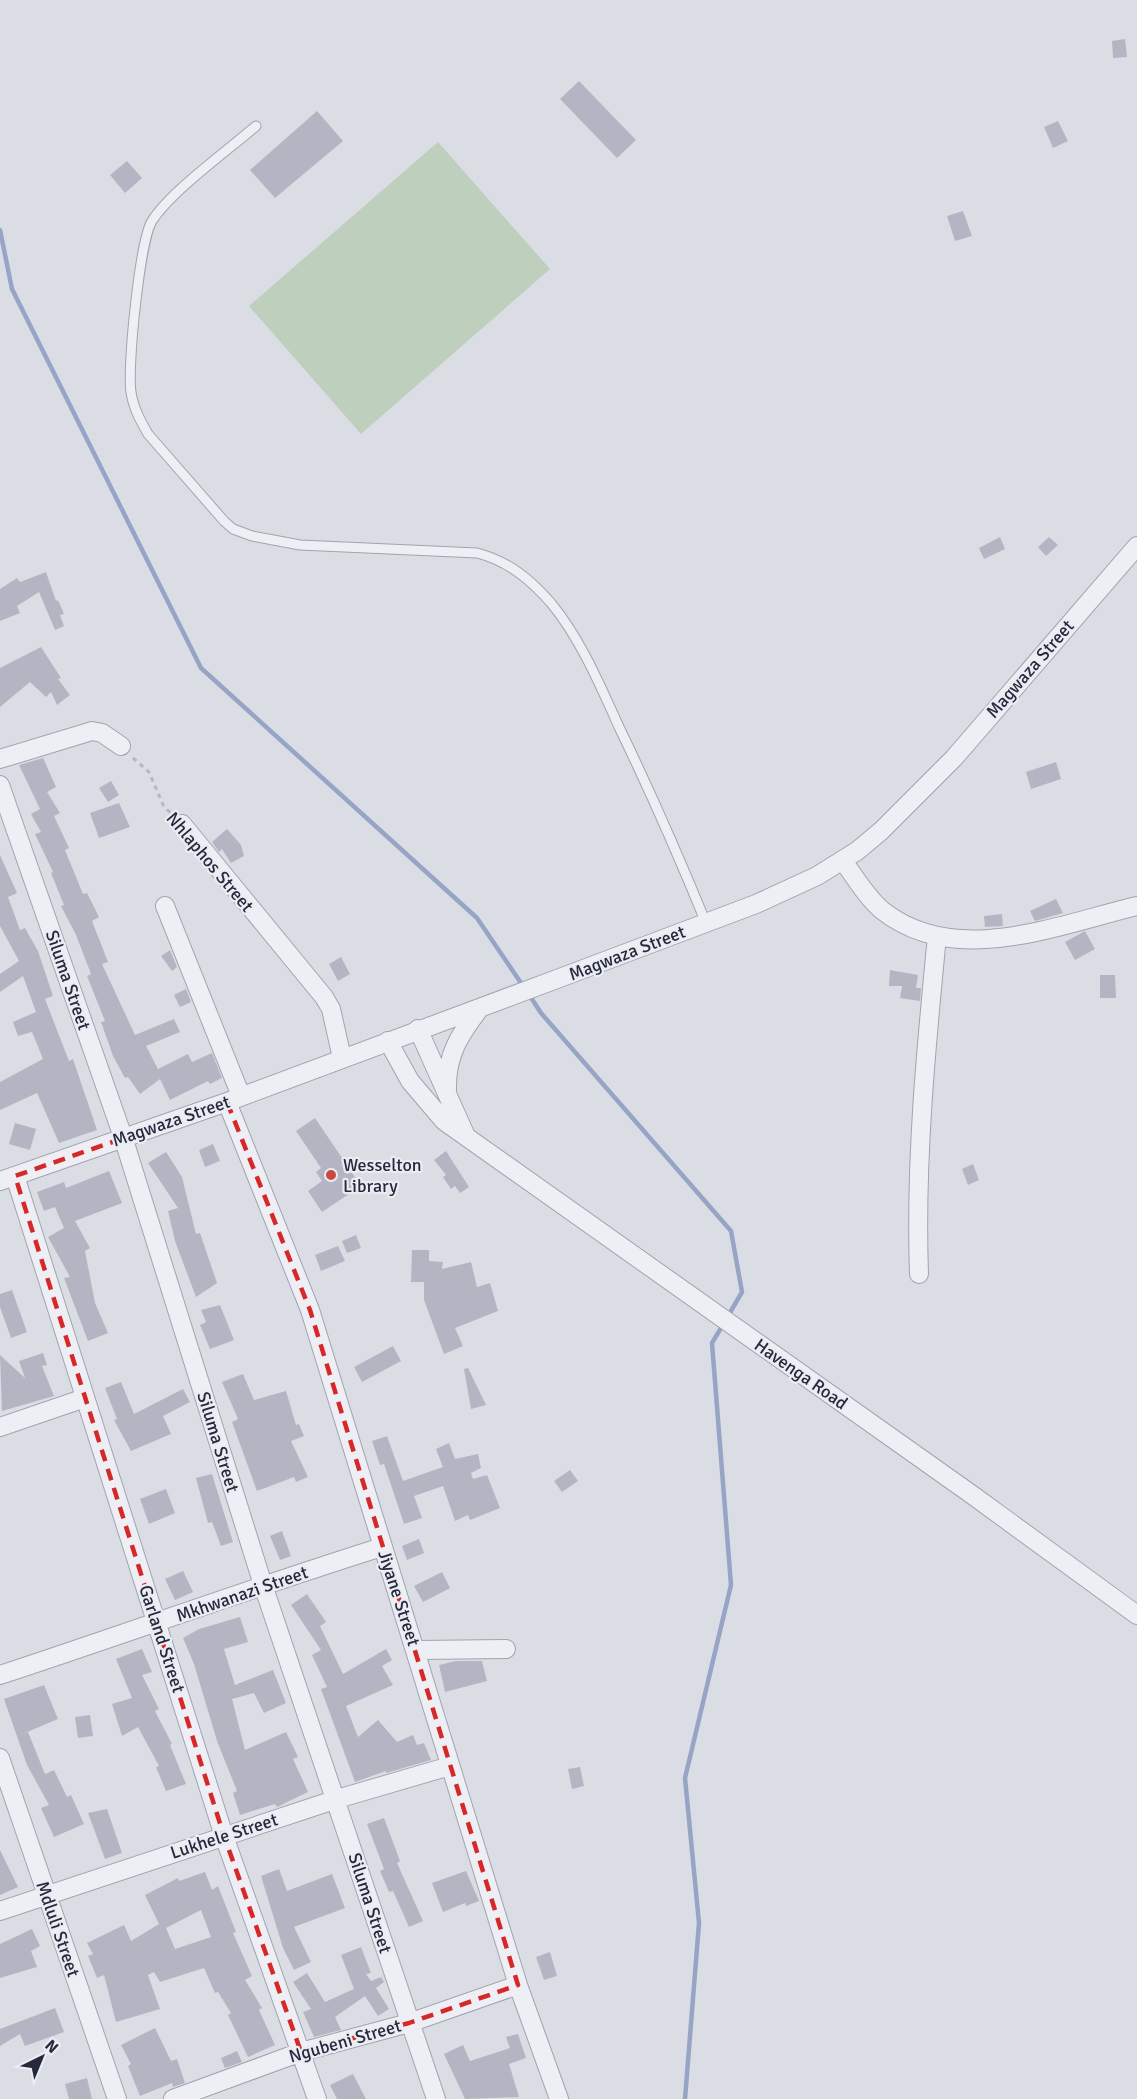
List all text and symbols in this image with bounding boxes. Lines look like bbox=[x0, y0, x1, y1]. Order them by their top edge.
street label: Magwaza Street bbox=[981, 615, 1079, 723]
street label: Nhlaphos Street bbox=[162, 807, 258, 917]
street label: Magwaza Street bbox=[566, 921, 688, 985]
street label: Siluma Street bbox=[41, 927, 95, 1033]
street label: Magwaza Street bbox=[109, 1091, 233, 1151]
place label: Wesselton Library bbox=[343, 1154, 422, 1197]
marker: Wesselton Library bbox=[324, 1168, 338, 1182]
street label: Havenga Road bbox=[750, 1334, 852, 1414]
street label: Siluma Street bbox=[192, 1389, 244, 1495]
street label: Jiyane Street bbox=[373, 1547, 425, 1649]
street label: Mkhwanazi Street bbox=[173, 1561, 311, 1627]
street label: Garland Street bbox=[134, 1582, 190, 1696]
street label: Lukhele Street bbox=[168, 1808, 280, 1864]
street label: Siluma Street bbox=[343, 1850, 397, 1956]
street label: Mdluli Street bbox=[31, 1878, 85, 1980]
street label: Ngubeni Street bbox=[286, 2014, 404, 2068]
north arrow bbox=[12, 2027, 72, 2087]
text: N bbox=[41, 2036, 62, 2058]

